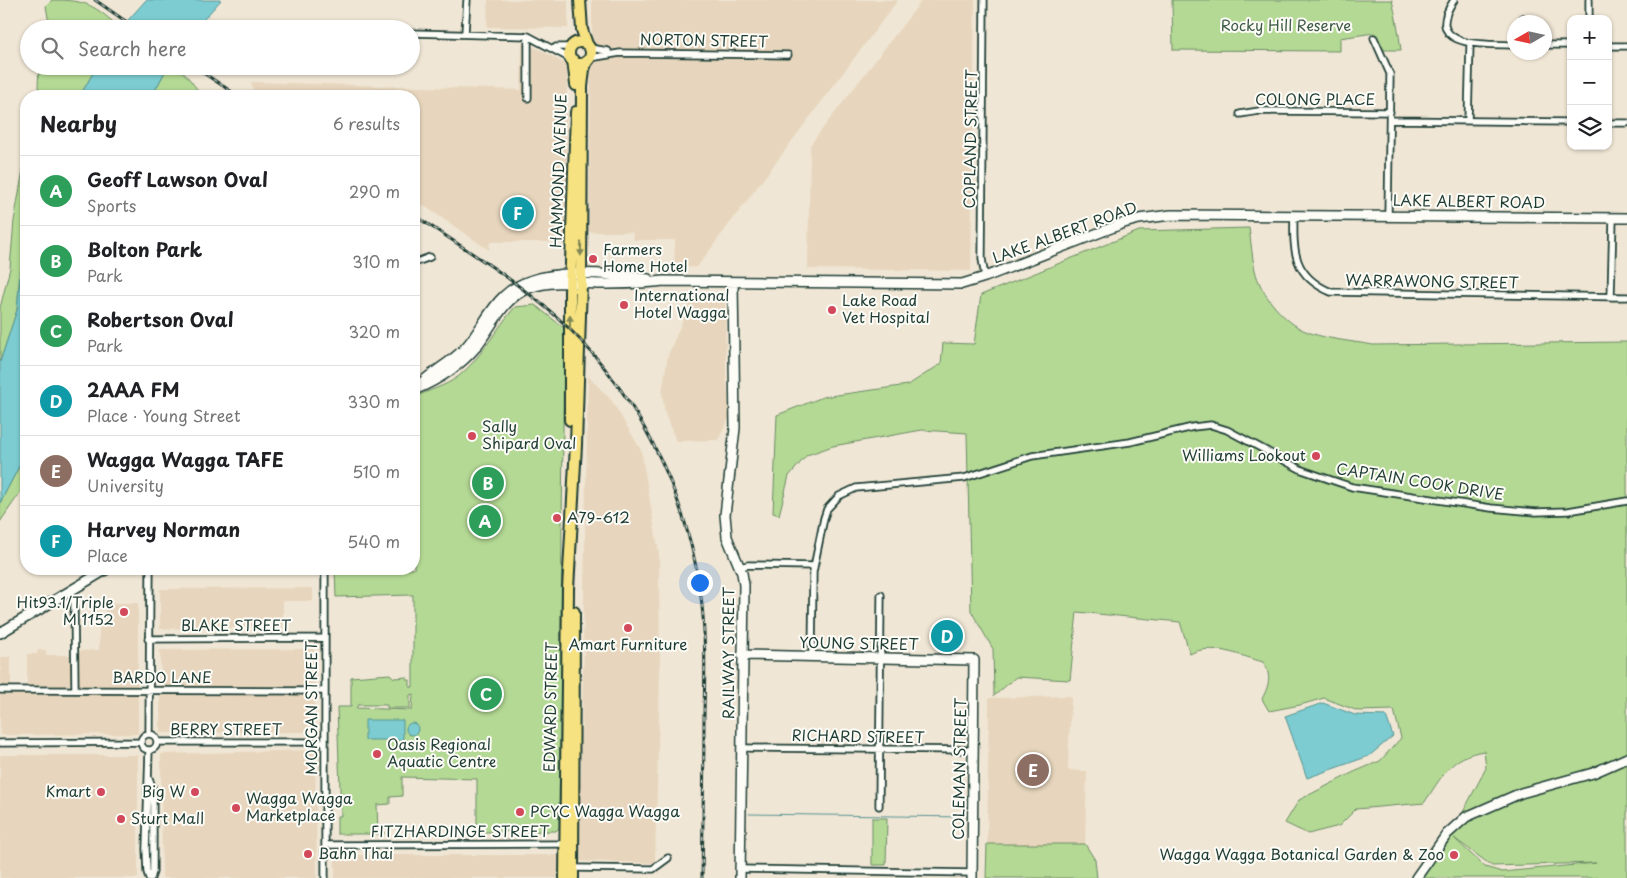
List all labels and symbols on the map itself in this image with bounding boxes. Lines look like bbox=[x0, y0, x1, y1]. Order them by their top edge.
park label: Rocky Hill Reserve bbox=[1221, 13, 1351, 36]
north arrow bbox=[1507, 15, 1552, 60]
street label: NORTON STREET bbox=[640, 27, 769, 52]
street label: COPLAND STREET bbox=[957, 68, 982, 209]
street label: COLONG PLACE bbox=[1255, 87, 1375, 110]
street label: HAMMOND AVENUE bbox=[543, 93, 572, 248]
street label: LAKE ALBERT ROAD bbox=[1393, 188, 1545, 213]
pin: F bbox=[502, 194, 534, 232]
street label: LAKE ALBERT ROAD bbox=[989, 195, 1140, 268]
place label: Farmers Home Hotel bbox=[603, 237, 688, 277]
one-way arrow bbox=[577, 241, 585, 257]
marker: Farmers Home Hotel bbox=[587, 253, 599, 265]
street label: WARRAWONG STREET bbox=[1345, 267, 1520, 294]
place label: International Hotel Wagga bbox=[634, 283, 729, 323]
place label: Lake Road Vet Hospital bbox=[842, 288, 930, 328]
marker: International Hotel Wagga bbox=[618, 299, 630, 311]
marker: Lake Road Vet Hospital bbox=[826, 304, 838, 316]
one-way arrow bbox=[566, 314, 574, 330]
place label: Sally Shipard Oval bbox=[482, 414, 576, 454]
marker: Sally Shipard Oval bbox=[466, 430, 478, 442]
place label: Williams Lookout bbox=[1182, 443, 1306, 466]
marker: Williams Lookout bbox=[1310, 450, 1322, 462]
street label: CAPTAIN COOK DRIVE bbox=[1335, 456, 1506, 505]
pin: B bbox=[472, 464, 504, 502]
pin: A bbox=[469, 502, 501, 540]
place label: A79-612 bbox=[567, 505, 630, 528]
marker: A79-612 bbox=[551, 512, 563, 524]
your location bbox=[687, 570, 713, 596]
street label: RAILWAY STREET bbox=[716, 586, 739, 719]
place label: Hit93.1/Triple M 1152 bbox=[17, 590, 114, 630]
marker: Hit93.1/Triple M 1152 bbox=[118, 606, 130, 618]
street label: BLAKE STREET bbox=[181, 613, 292, 636]
pin: D bbox=[931, 617, 963, 655]
marker: Amart Furniture bbox=[622, 622, 634, 634]
street label: YOUNG STREET bbox=[799, 630, 920, 655]
place label: Amart Furniture bbox=[569, 632, 687, 655]
street label: MORGAN STREET bbox=[299, 640, 322, 775]
street label: EDWARD STREET bbox=[537, 641, 562, 772]
street label: BARDO LANE bbox=[112, 665, 212, 688]
pin: C bbox=[470, 675, 502, 713]
street label: COLEMAN STREET bbox=[946, 697, 971, 840]
street label: BERRY STREET bbox=[170, 717, 283, 740]
street label: RICHARD STREET bbox=[791, 723, 925, 748]
place label: Oasis Regional Aquatic Centre bbox=[387, 732, 496, 772]
marker: Oasis Regional Aquatic Centre bbox=[371, 748, 383, 760]
pin: E bbox=[1017, 751, 1049, 789]
place label: Kmart bbox=[46, 779, 91, 802]
place label: Big W bbox=[142, 779, 185, 802]
marker: Kmart bbox=[95, 786, 107, 798]
marker: Big W bbox=[189, 786, 201, 798]
place label: Wagga Wagga Marketplace bbox=[246, 786, 353, 826]
place label: PCYC Wagga Wagga bbox=[530, 799, 680, 822]
marker: Wagga Wagga Marketplace bbox=[230, 802, 242, 814]
place label: Sturt Mall bbox=[131, 806, 204, 829]
marker: PCYC Wagga Wagga bbox=[514, 806, 526, 818]
marker: Sturt Mall bbox=[115, 813, 127, 825]
street label: FITZHARDINGE STREET bbox=[371, 819, 550, 842]
place label: Bahn Thai bbox=[318, 841, 393, 864]
place label: Wagga Wagga Botanical Garden & Zoo bbox=[1159, 842, 1444, 865]
marker: Bahn Thai bbox=[302, 848, 314, 860]
marker: Wagga Wagga Botanical Garden & Zoo bbox=[1448, 849, 1460, 861]

